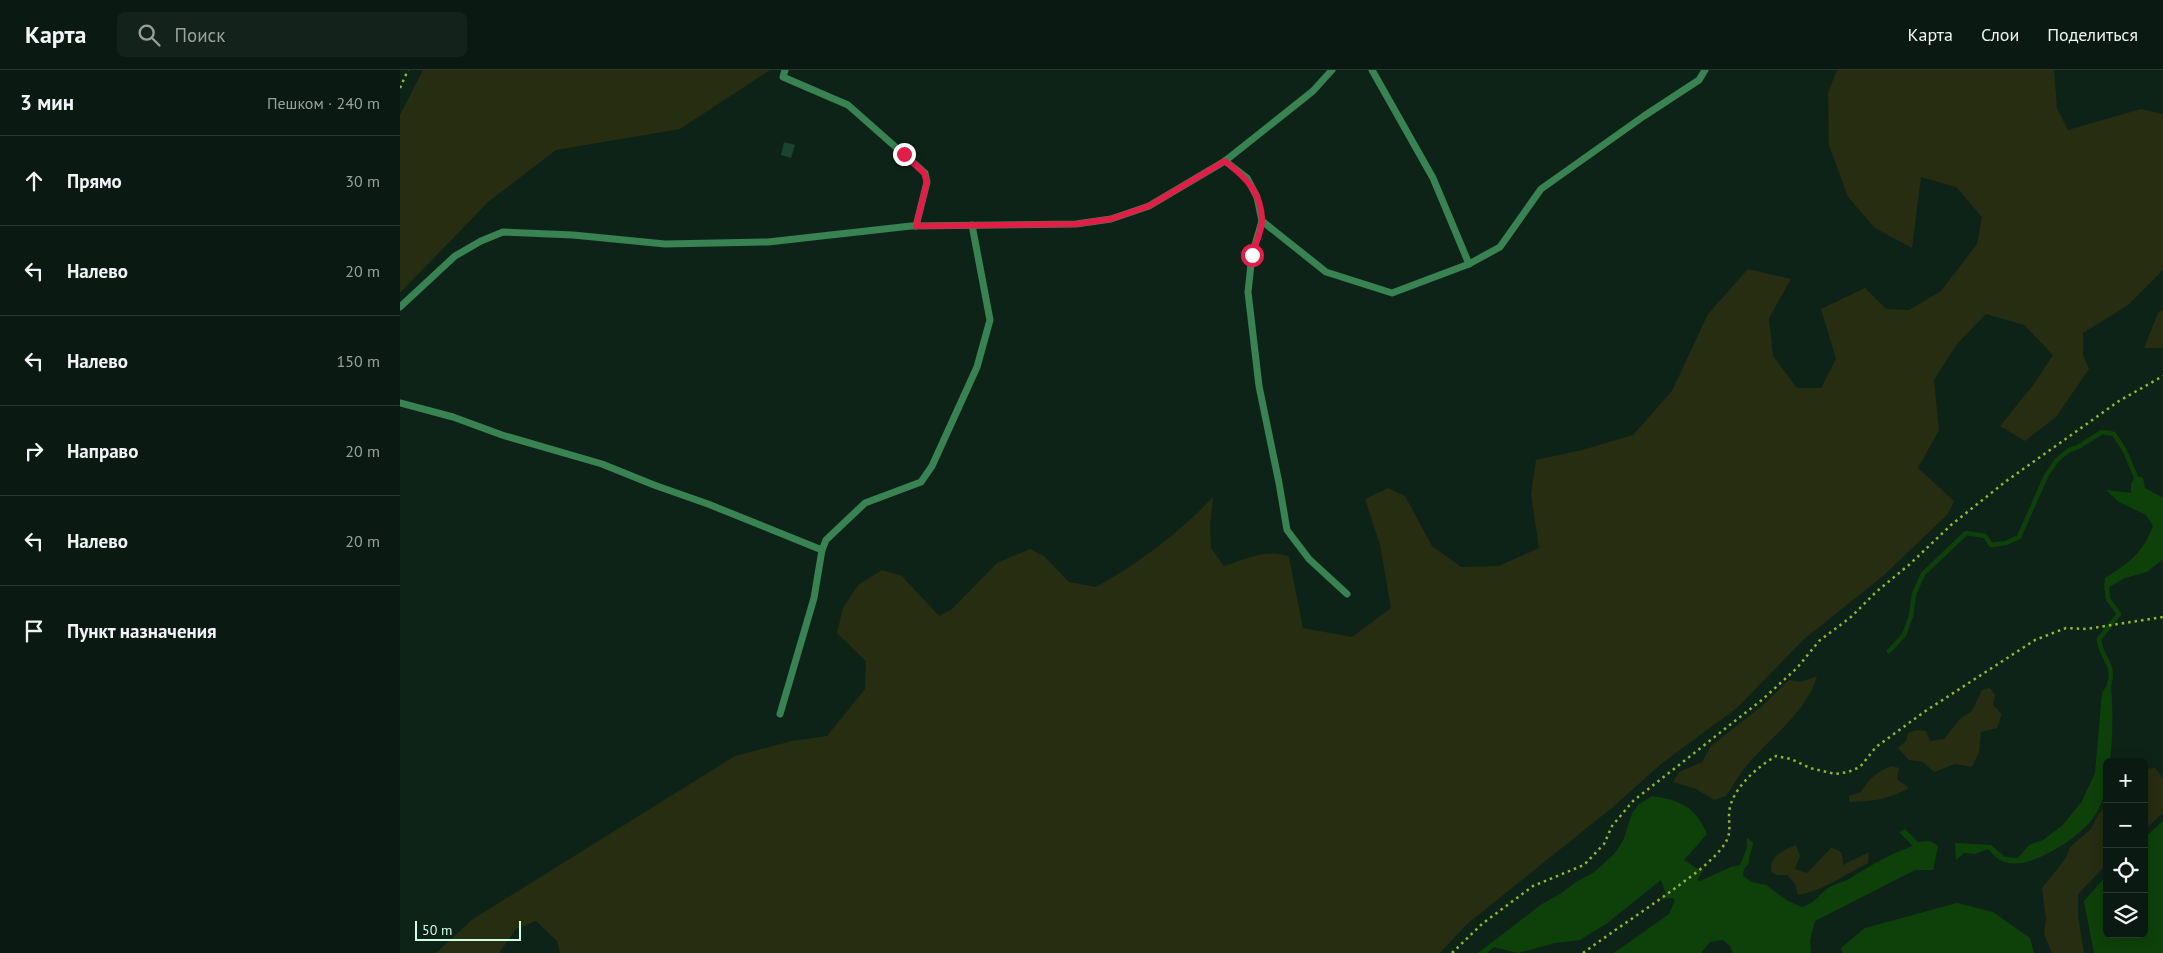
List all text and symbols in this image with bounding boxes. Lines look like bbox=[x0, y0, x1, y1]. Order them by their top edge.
search box bbox=[117, 12, 467, 57]
text: Карта bbox=[25, 19, 87, 50]
icon: search bbox=[135, 21, 163, 49]
text: Поиск bbox=[175, 23, 225, 47]
text: Карта bbox=[1908, 23, 1953, 46]
text: Слои bbox=[1981, 23, 2019, 46]
text: Поделиться bbox=[2047, 23, 2138, 46]
text: 3 мин bbox=[20, 89, 74, 116]
text: Пешком · 240 m bbox=[267, 93, 380, 113]
route end bbox=[893, 143, 916, 166]
icon: ahead bbox=[20, 167, 48, 195]
text: Прямо bbox=[67, 169, 122, 193]
text: 30 m bbox=[345, 171, 380, 191]
route start bbox=[1241, 244, 1264, 267]
icon: left bbox=[20, 257, 48, 285]
text: Налево bbox=[67, 259, 128, 283]
text: 20 m bbox=[345, 261, 380, 281]
icon: left bbox=[20, 347, 48, 375]
text: Налево bbox=[67, 349, 128, 373]
text: 150 m bbox=[337, 351, 380, 371]
icon: right bbox=[20, 437, 48, 465]
text: Направо bbox=[67, 439, 138, 463]
text: 20 m bbox=[345, 441, 380, 461]
icon: left bbox=[20, 527, 48, 555]
text: Налево bbox=[67, 529, 128, 553]
text: 20 m bbox=[345, 531, 380, 551]
icon: arrive bbox=[20, 617, 48, 645]
text: Пункт назначения bbox=[67, 619, 217, 643]
map controls bbox=[2103, 758, 2148, 938]
button: + bbox=[2103, 758, 2148, 803]
button: − bbox=[2103, 803, 2148, 848]
button: locate bbox=[2103, 848, 2148, 893]
button: layers bbox=[2103, 893, 2148, 938]
scale bar bbox=[415, 918, 521, 941]
text: 50 m bbox=[422, 921, 452, 939]

